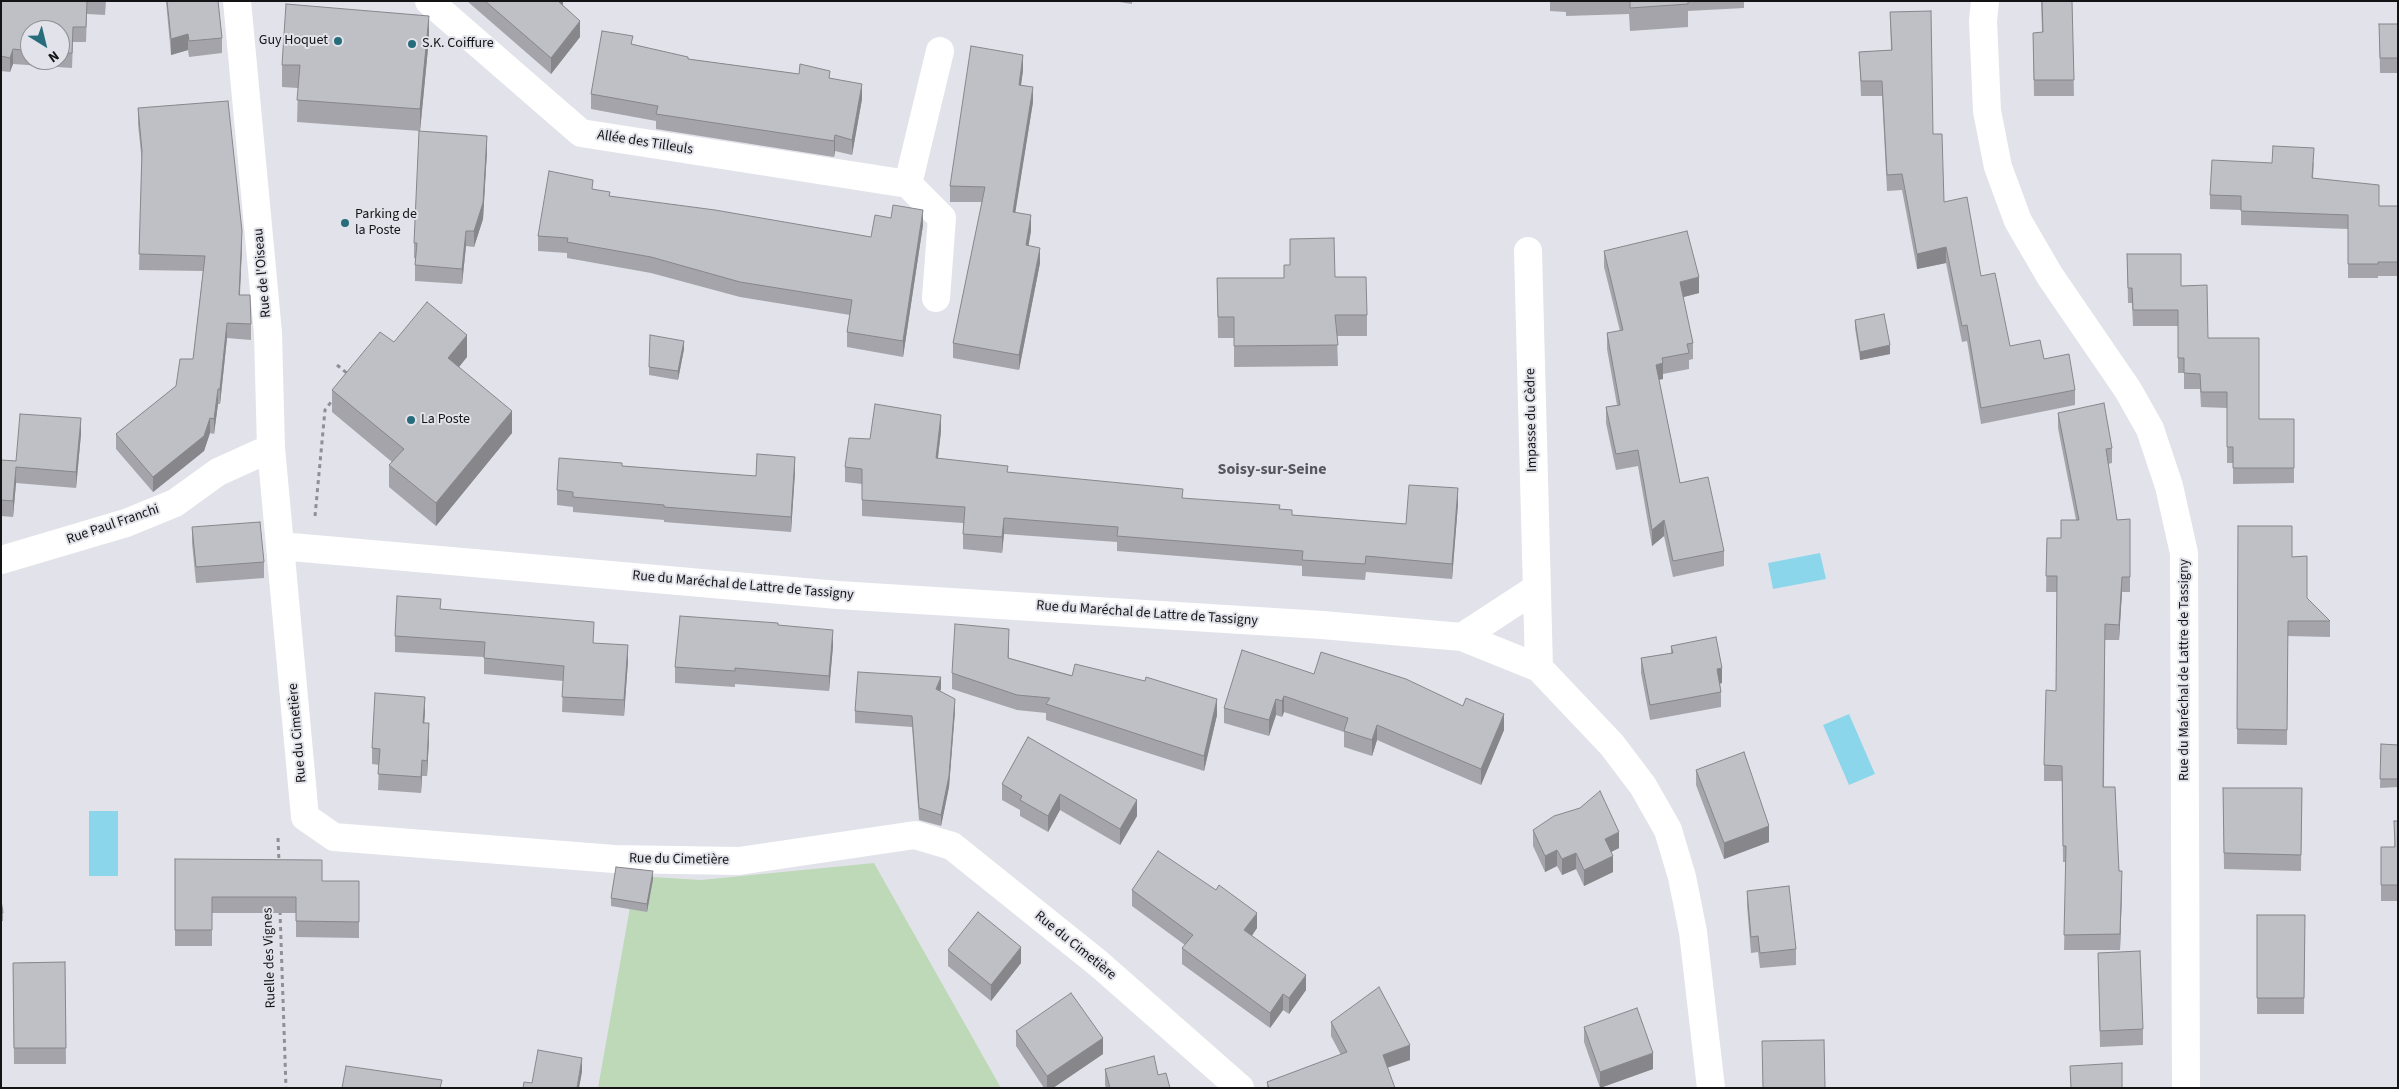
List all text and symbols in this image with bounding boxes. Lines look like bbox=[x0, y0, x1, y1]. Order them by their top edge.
north arrow bbox=[20, 20, 70, 70]
place label: Guy Hoquet bbox=[259, 33, 328, 49]
marker: Guy Hoquet bbox=[332, 35, 344, 47]
place label: S.K. Coiffure bbox=[422, 36, 494, 52]
marker: S.K. Coiffure bbox=[406, 38, 418, 50]
text: N bbox=[44, 45, 63, 67]
street label: Allée des Tilleuls bbox=[596, 127, 694, 159]
place label: Parking de la Poste bbox=[355, 207, 417, 240]
marker: Parking de la Poste bbox=[339, 217, 351, 229]
street label: Rue de l'Oiseau bbox=[251, 227, 275, 319]
street label: Impasse du Cèdre bbox=[1523, 368, 1541, 472]
place label: La Poste bbox=[421, 412, 470, 428]
marker: La Poste bbox=[405, 414, 417, 426]
district label: Soisy-sur-Seine bbox=[1218, 460, 1326, 480]
street label: Rue Paul Franchi bbox=[64, 501, 162, 549]
street label: Rue du Maréchal de Lattre de Tassigny bbox=[2177, 559, 2193, 781]
street label: Rue du Maréchal de Lattre de Tassigny bbox=[632, 568, 854, 604]
street label: Rue du Maréchal de Lattre de Tassigny bbox=[1036, 598, 1258, 630]
street label: Rue du Cimetière bbox=[285, 682, 311, 784]
street label: Rue du Cimetière bbox=[629, 851, 729, 869]
street label: Ruelle des Vignes bbox=[260, 907, 280, 1009]
street label: Rue du Cimetière bbox=[1031, 908, 1119, 984]

